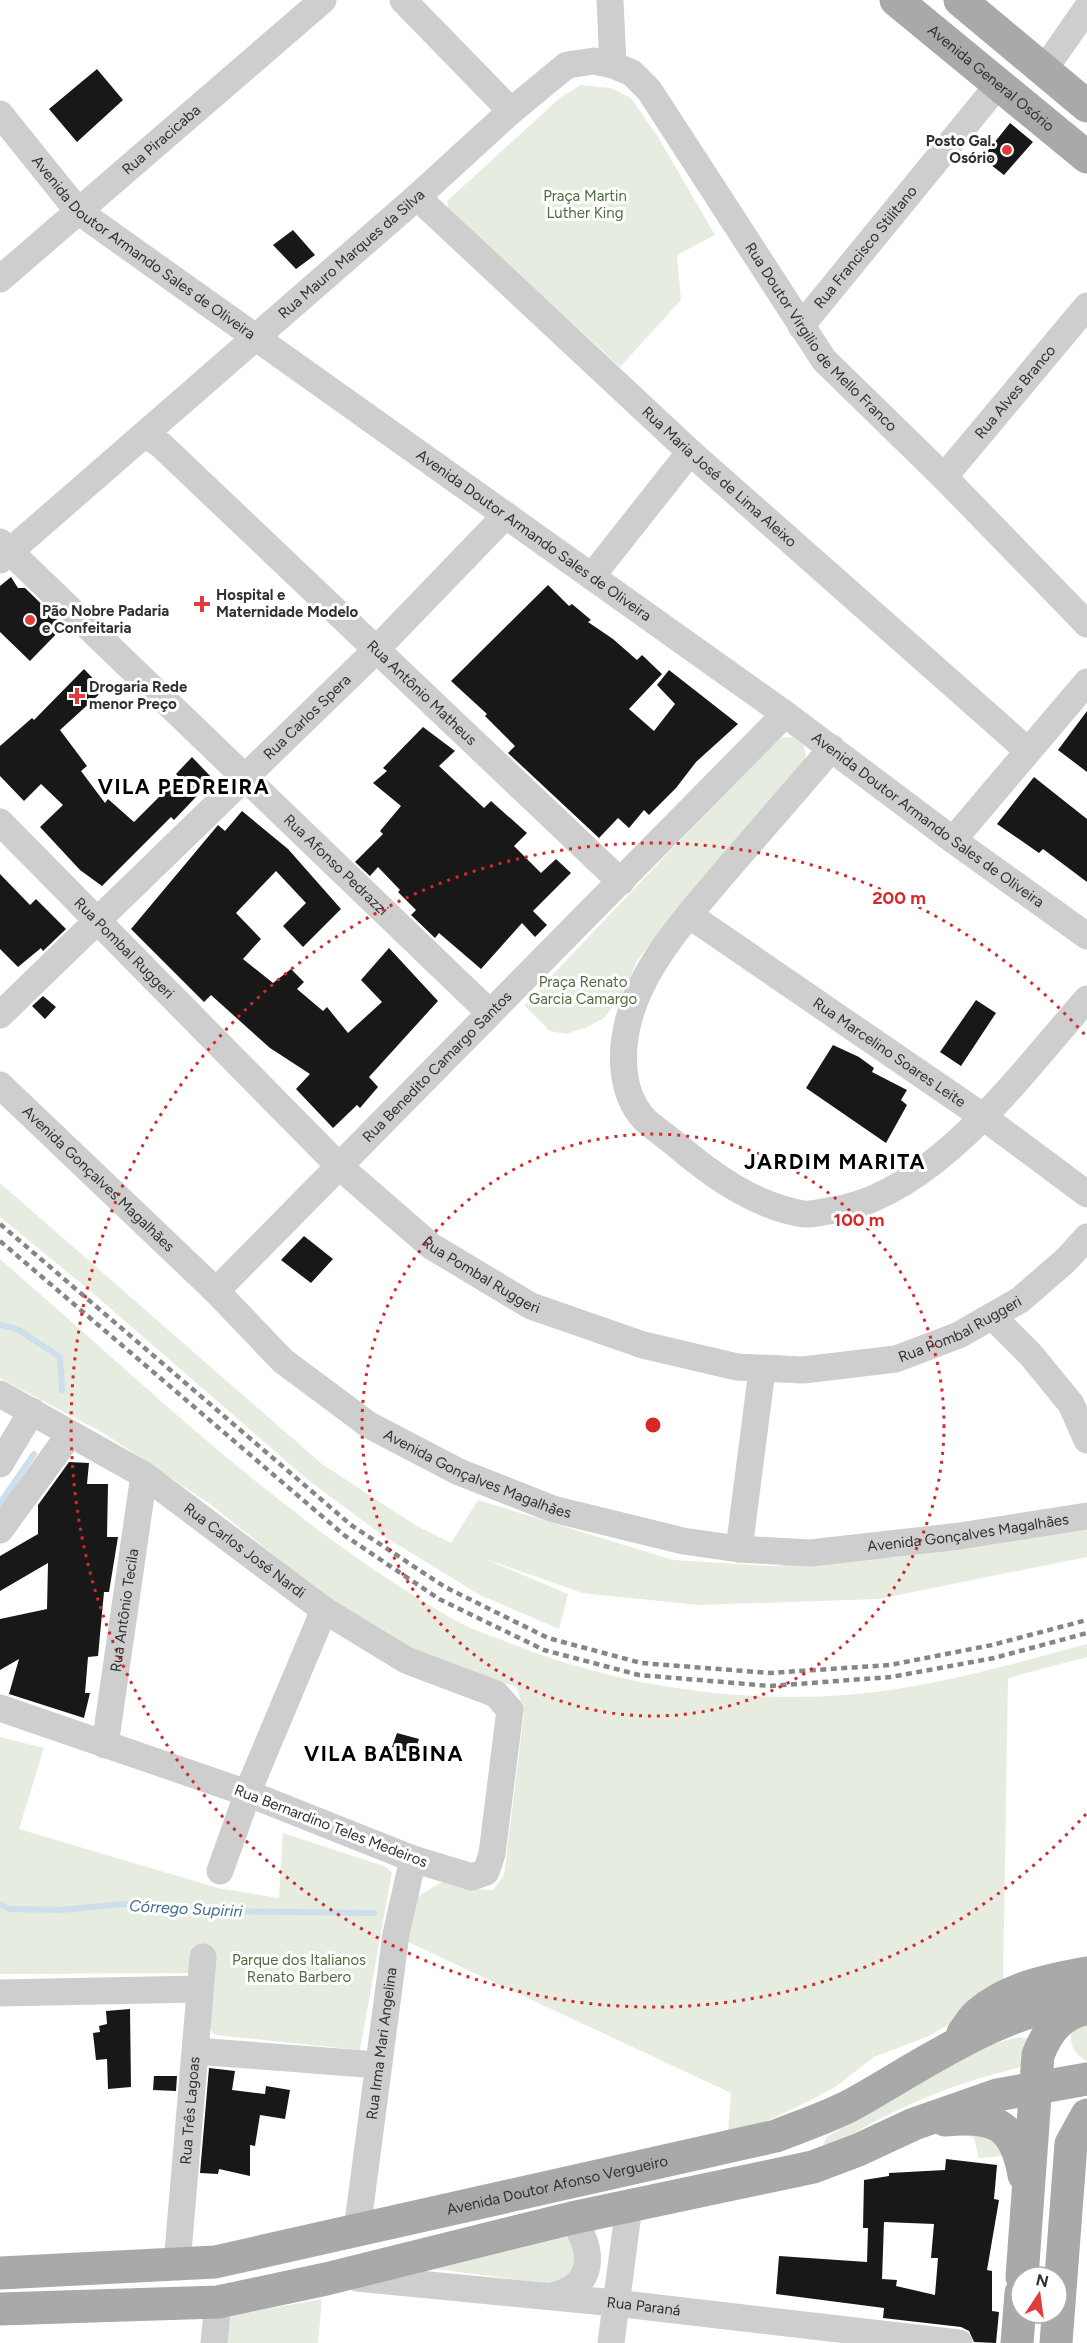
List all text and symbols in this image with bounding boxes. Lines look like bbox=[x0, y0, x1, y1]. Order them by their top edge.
street label: Avenida General Osório bbox=[924, 21, 1058, 136]
street label: Rua Piracicaba bbox=[118, 101, 204, 179]
place label: Posto Gal. Osório bbox=[926, 132, 995, 167]
marker: Posto Gal. Osório bbox=[1000, 143, 1014, 157]
street label: Avenida Doutor Armando Sales de Oliveira bbox=[28, 152, 259, 343]
street label: Rua Francisco Stilitano bbox=[810, 182, 921, 312]
street label: Rua Mauro Marques da Silva bbox=[275, 185, 428, 323]
park label: Praça Martin Luther King bbox=[543, 187, 627, 222]
street label: Rua Doutor Virgilio de Mello Franco bbox=[741, 239, 901, 435]
street label: Rua Alves Branco bbox=[971, 341, 1060, 442]
street label: Rua Maria José de Lima Aleixo bbox=[638, 403, 801, 551]
street label: Avenida Doutor Armando Sales de Oliveira bbox=[413, 446, 655, 625]
place label: Hospital e Maternidade Modelo bbox=[216, 586, 358, 621]
marker: Hospital e Maternidade Modelo bbox=[193, 595, 211, 613]
place label: Pão Nobre Padaria e Confeitaria bbox=[42, 602, 169, 637]
marker: Pão Nobre Padaria e Confeitaria bbox=[23, 613, 37, 627]
street label: Rua Antônio Matheus bbox=[363, 637, 480, 749]
street label: Rua Carlos Spera bbox=[260, 671, 355, 763]
place label: Drogaria Rede menor Preço bbox=[89, 678, 188, 713]
marker: Drogaria Rede menor Preço bbox=[70, 689, 84, 703]
street label: Avenida Doutor Armando Sales de Oliveira bbox=[808, 728, 1048, 911]
district label: VILA PEDREIRA bbox=[98, 774, 270, 799]
street label: Rua Afonso Pedrazzi bbox=[280, 811, 392, 919]
text: 200 m bbox=[872, 887, 926, 909]
street label: Rua Pombal Ruggeri bbox=[71, 894, 178, 1002]
park label: Praça Renato Garcia Camargo bbox=[529, 973, 638, 1008]
street label: Rua Benedito Camargo Santos bbox=[359, 987, 516, 1146]
street label: Rua Marcelino Soares Leite bbox=[809, 994, 969, 1111]
street label: Avenida Gonçalves Magalhães bbox=[19, 1102, 178, 1256]
district label: JARDIM MARITA bbox=[744, 1149, 926, 1174]
text: 100 m bbox=[834, 1209, 884, 1231]
street label: Rua Pombal Ruggeri bbox=[418, 1233, 542, 1317]
street label: Rua Pombal Ruggeri bbox=[896, 1292, 1025, 1366]
centre of rings bbox=[643, 1415, 663, 1435]
street label: Avenida Gonçalves Magalhães bbox=[381, 1425, 573, 1522]
street label: Rua Carlos José Nardi bbox=[180, 1499, 309, 1602]
street label: Avenida Gonçalves Magalhães bbox=[866, 1510, 1070, 1555]
street label: Rua Antônio Tecila bbox=[107, 1548, 142, 1673]
district label: VILA BALBINA bbox=[304, 1741, 464, 1766]
street label: Rua Bernardino Teles Medeiros bbox=[232, 1781, 430, 1871]
water label: Córrego Supiriri bbox=[129, 1896, 243, 1921]
park label: Parque dos Italianos Renato Barbero bbox=[232, 1951, 366, 1986]
street label: Rua Irma Mari Angelina bbox=[363, 1966, 401, 2121]
street label: Rua Três Lagoas bbox=[176, 2056, 204, 2165]
street label: Avenida Doutor Afonso Vergueiro bbox=[445, 2152, 670, 2219]
north arrow bbox=[1009, 2265, 1069, 2325]
text: N bbox=[1034, 2270, 1050, 2292]
street label: Rua Paraná bbox=[606, 2293, 681, 2320]

